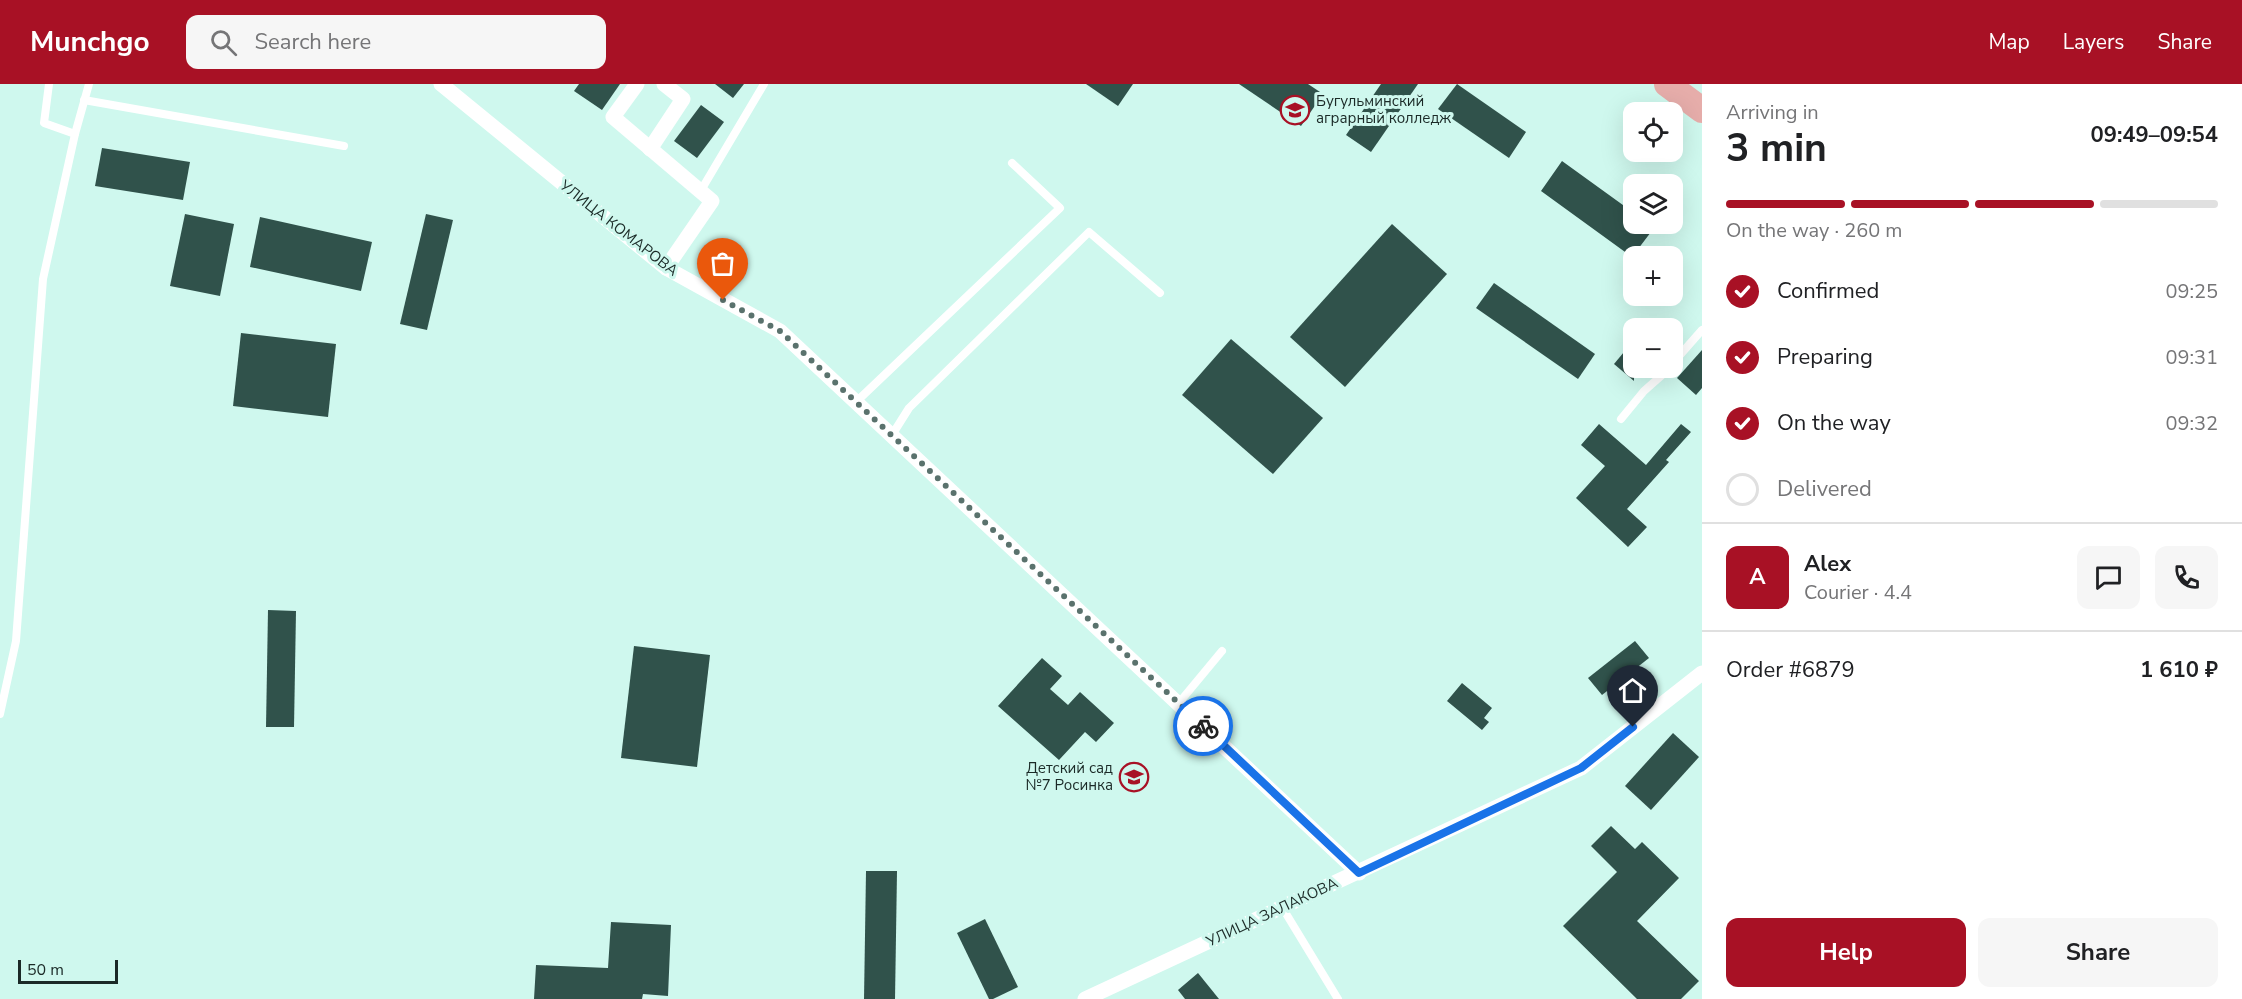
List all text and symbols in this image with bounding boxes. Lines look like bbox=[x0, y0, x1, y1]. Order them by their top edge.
search box bbox=[186, 15, 606, 69]
text: Munchgo bbox=[30, 23, 150, 61]
icon: search bbox=[207, 26, 240, 59]
text: Search here bbox=[255, 27, 371, 57]
text: Map bbox=[1988, 28, 2030, 56]
text: Layers bbox=[2063, 28, 2124, 56]
text: Share bbox=[2157, 28, 2212, 56]
place label: Бугульминский аграрный колледж bbox=[1316, 91, 1451, 128]
school or university icon: Бугульминский аграрный колледж bbox=[1279, 94, 1311, 126]
text: Arriving in bbox=[1726, 99, 1819, 126]
map controls bbox=[1623, 102, 1683, 378]
button: locate bbox=[1623, 102, 1683, 162]
text: 09:49–09:54 bbox=[2090, 120, 2218, 150]
text: 3 min bbox=[1726, 122, 1827, 175]
button: layers bbox=[1623, 174, 1683, 234]
street label: УЛИЦА КОМАРОВА bbox=[555, 175, 682, 281]
text: On the way · 260 m bbox=[1726, 217, 1902, 244]
pin bbox=[697, 238, 748, 300]
button: + bbox=[1623, 246, 1683, 306]
icon: bag bbox=[706, 247, 739, 280]
icon: check bbox=[1726, 275, 1759, 308]
text: Confirmed bbox=[1777, 276, 1879, 306]
text: 09:25 bbox=[2165, 278, 2218, 305]
button: − bbox=[1623, 318, 1683, 378]
icon: check bbox=[1726, 341, 1759, 374]
text: Preparing bbox=[1777, 342, 1873, 372]
text: 09:31 bbox=[2165, 344, 2218, 371]
icon: check bbox=[1726, 407, 1759, 440]
text: On the way bbox=[1777, 408, 1891, 438]
text: 09:32 bbox=[2165, 410, 2218, 437]
text: Delivered bbox=[1777, 474, 1872, 504]
button: chat bbox=[2077, 546, 2140, 609]
button: phone bbox=[2155, 546, 2218, 609]
text: Alex bbox=[1804, 549, 1851, 579]
text: A bbox=[1749, 562, 1766, 592]
text: Courier · 4.4 bbox=[1804, 579, 1912, 606]
text: Order #6879 bbox=[1726, 655, 1855, 685]
text: 1 610 ₽ bbox=[2140, 655, 2218, 685]
pin bbox=[1607, 665, 1658, 727]
icon: home bbox=[1616, 674, 1649, 707]
courier bbox=[1173, 696, 1233, 756]
icon: bike bbox=[1187, 710, 1220, 743]
place label: Детский сад №7 Росинка bbox=[1026, 758, 1113, 795]
school or university icon: Детский сад №7 Росинка bbox=[1118, 761, 1150, 793]
street label: УЛИЦА ЗАЛАКОВА bbox=[1202, 873, 1341, 952]
button: Help bbox=[1726, 918, 1966, 987]
button: Share bbox=[1978, 918, 2218, 987]
scale bar bbox=[18, 957, 118, 984]
text: 50 m bbox=[27, 959, 64, 981]

